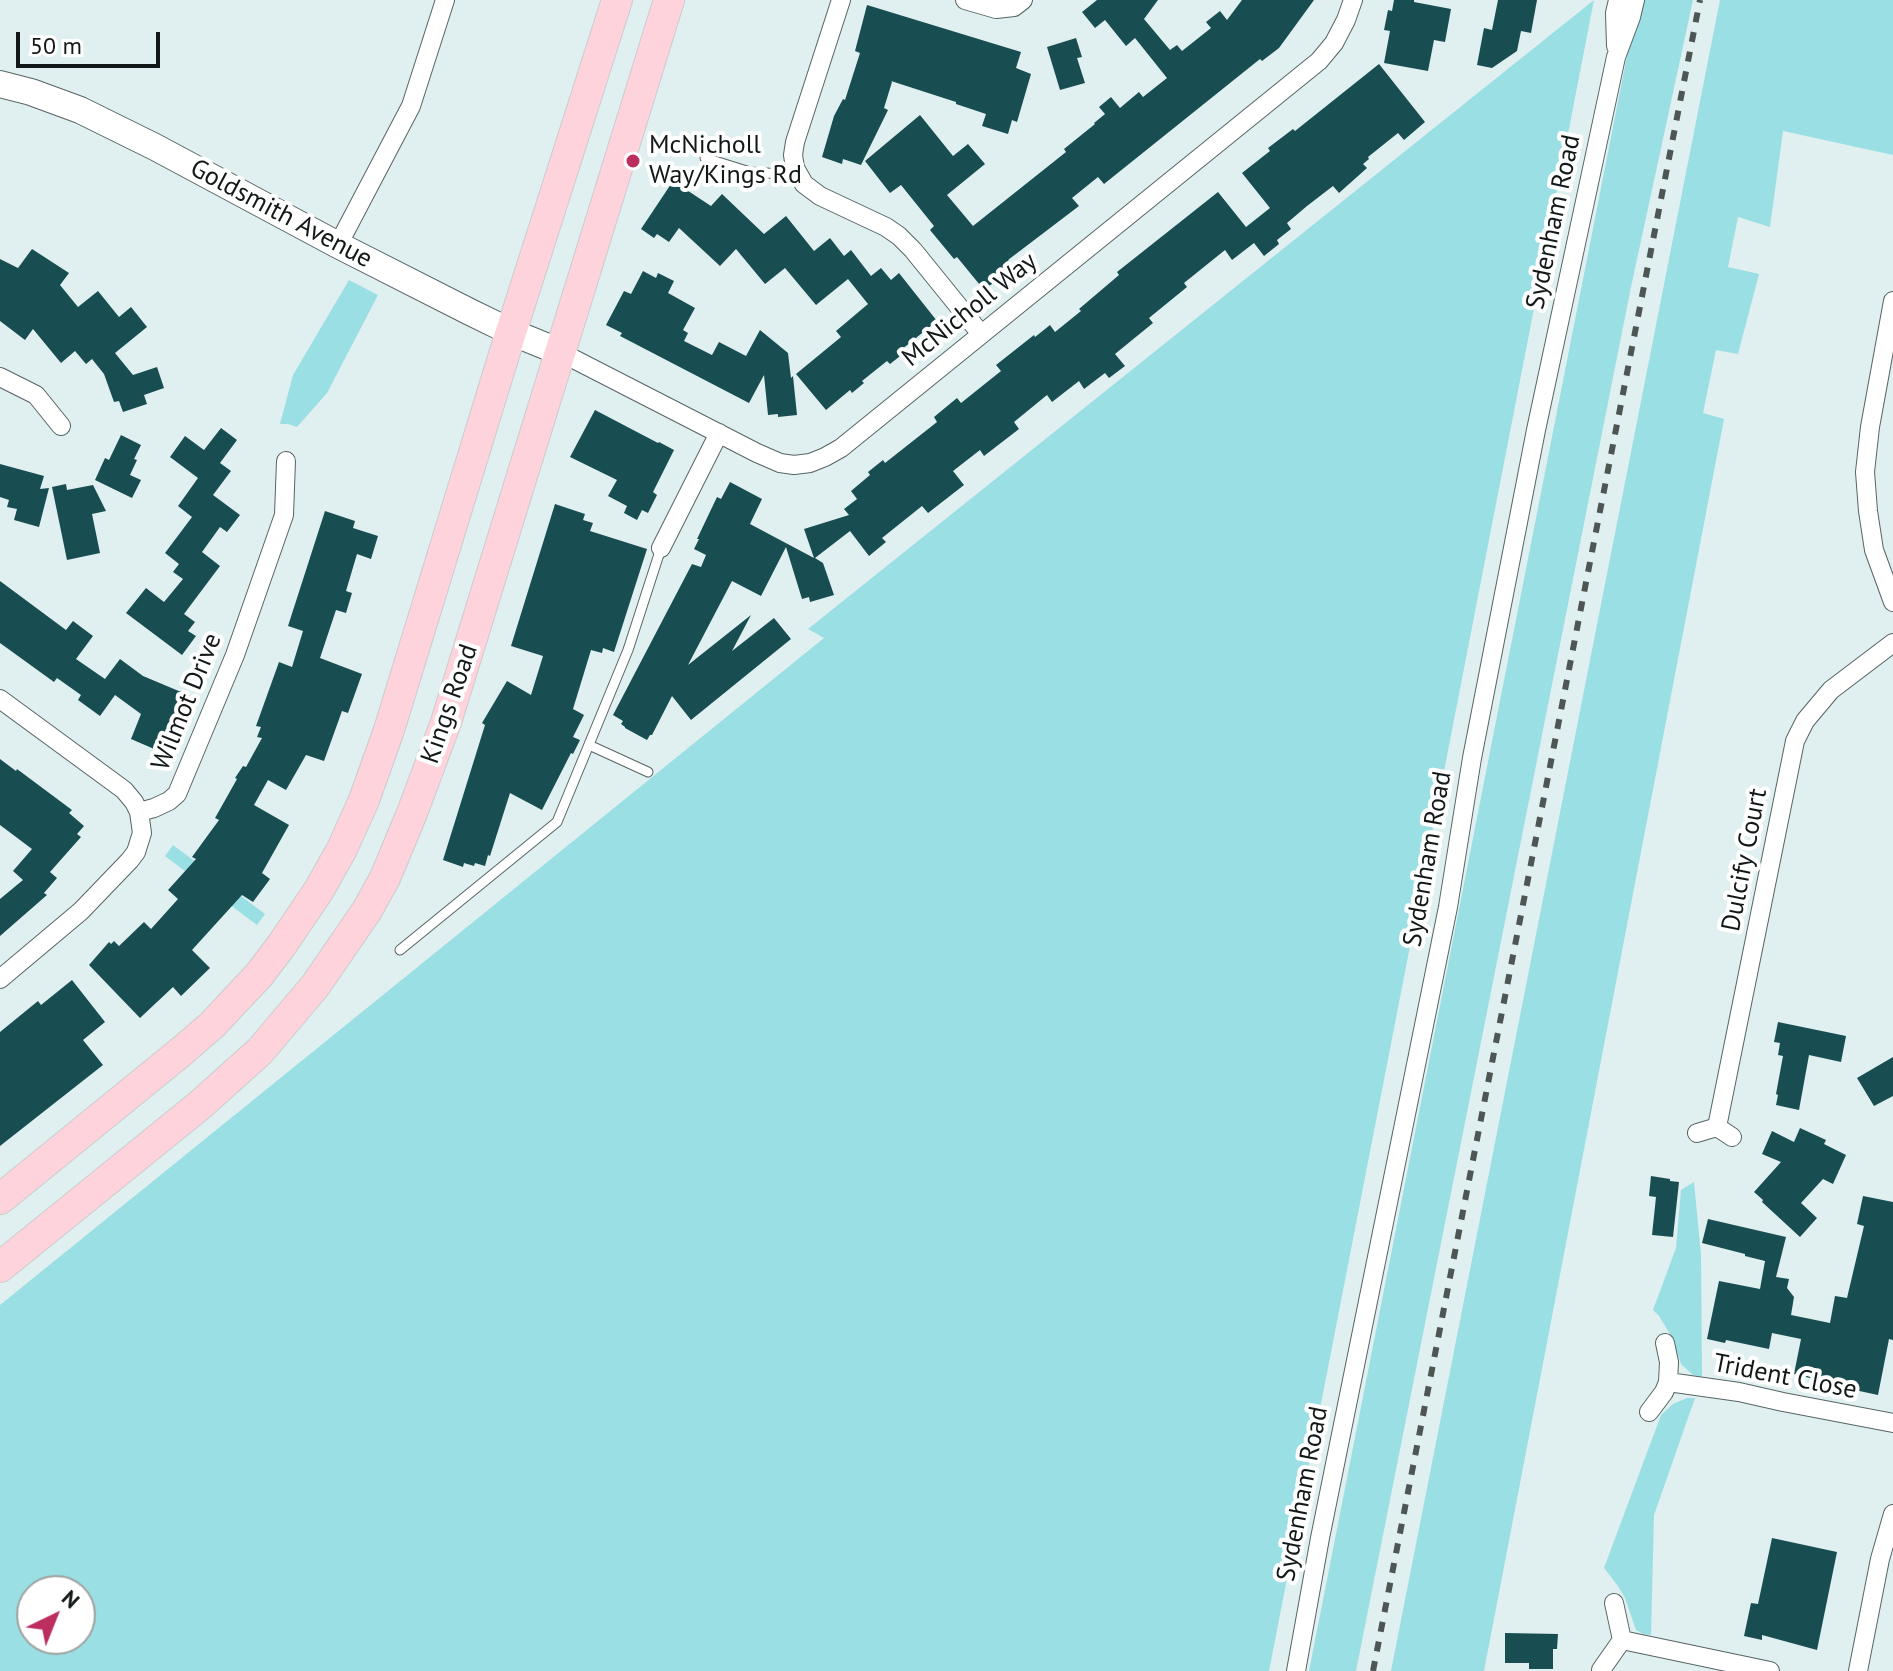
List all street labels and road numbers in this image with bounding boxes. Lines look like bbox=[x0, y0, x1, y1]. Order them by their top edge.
street label: Sydenham Road bbox=[1520, 132, 1588, 312]
street label: Goldsmith Avenue bbox=[185, 153, 377, 275]
street label: McNicholl Way bbox=[896, 246, 1044, 374]
street label: Wilmot Drive bbox=[145, 629, 229, 775]
street label: Kings Road bbox=[415, 640, 485, 768]
street label: Sydenham Road bbox=[1397, 769, 1459, 949]
street label: Dulcify Court bbox=[1716, 786, 1774, 934]
street label: Trident Close bbox=[1711, 1348, 1859, 1406]
street label: Sydenham Road bbox=[1271, 1404, 1335, 1584]

